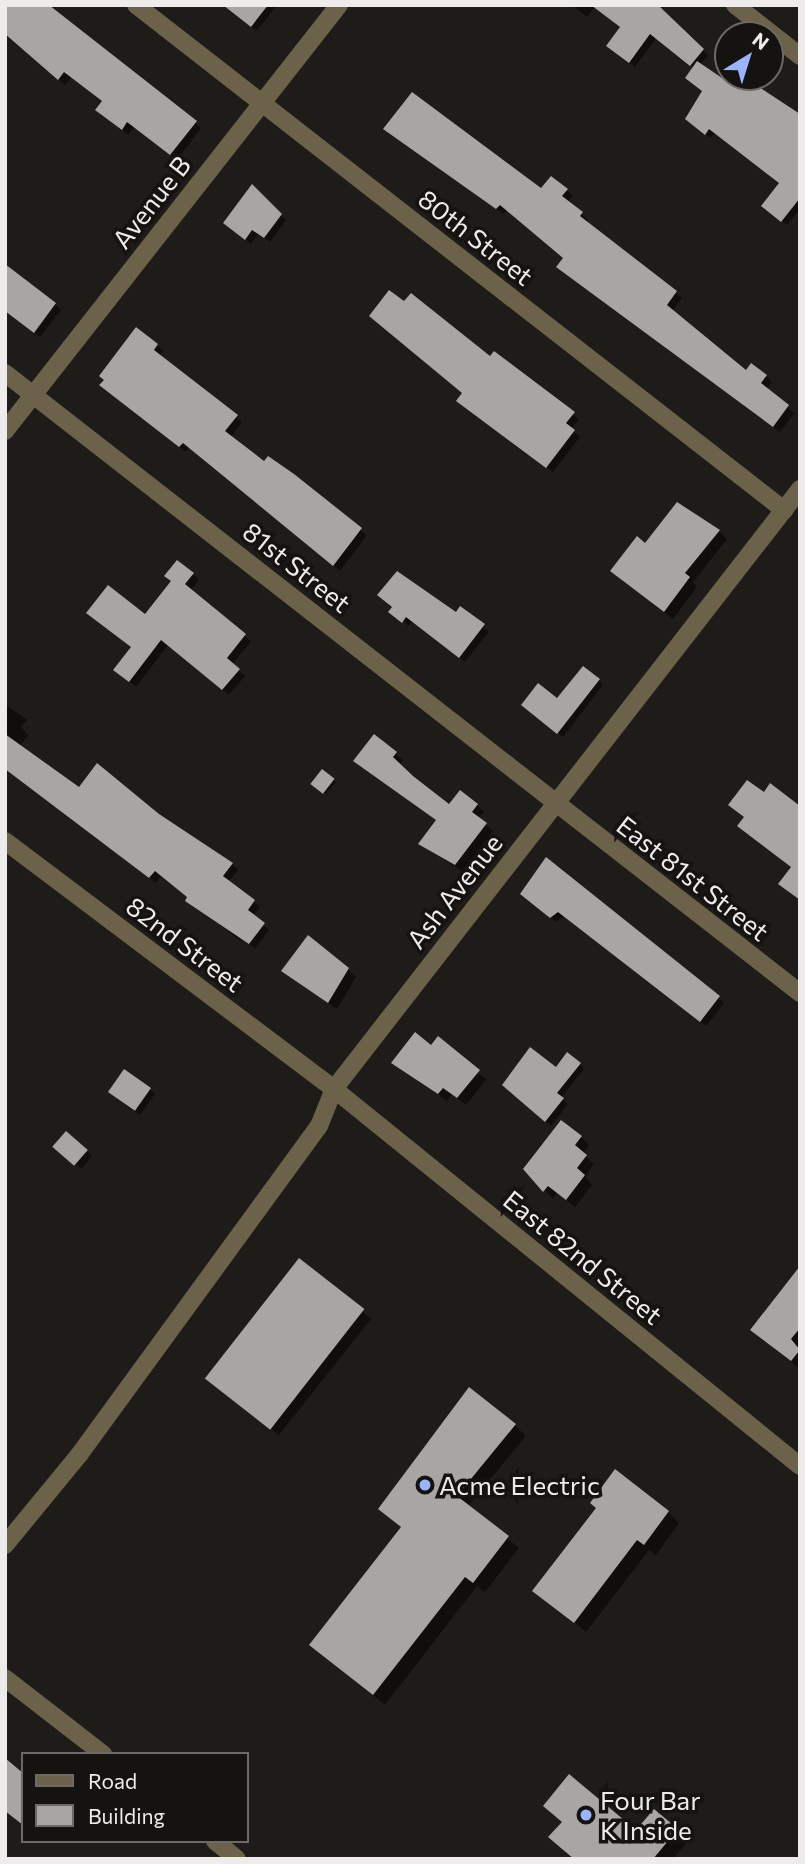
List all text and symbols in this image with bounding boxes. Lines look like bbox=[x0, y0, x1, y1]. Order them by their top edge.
north arrow bbox=[714, 21, 784, 91]
text: N bbox=[748, 27, 774, 54]
street label: Avenue B bbox=[105, 150, 197, 254]
street label: 80th Street bbox=[413, 183, 539, 291]
street label: 81st Street bbox=[237, 515, 357, 619]
street label: East 81st Street bbox=[611, 809, 775, 947]
street label: Ash Avenue bbox=[400, 828, 508, 954]
street label: 82nd Street bbox=[120, 890, 250, 998]
street label: East 82nd Street bbox=[497, 1184, 669, 1330]
place label: Acme Electric bbox=[439, 1469, 600, 1501]
marker: Acme Electric bbox=[417, 1477, 433, 1493]
legend bbox=[21, 1752, 248, 1843]
text: Road bbox=[88, 1768, 137, 1793]
place label: Four Bar K Inside bbox=[600, 1784, 701, 1846]
text: Building bbox=[88, 1803, 165, 1828]
marker: Four Bar K Inside bbox=[578, 1807, 594, 1823]

